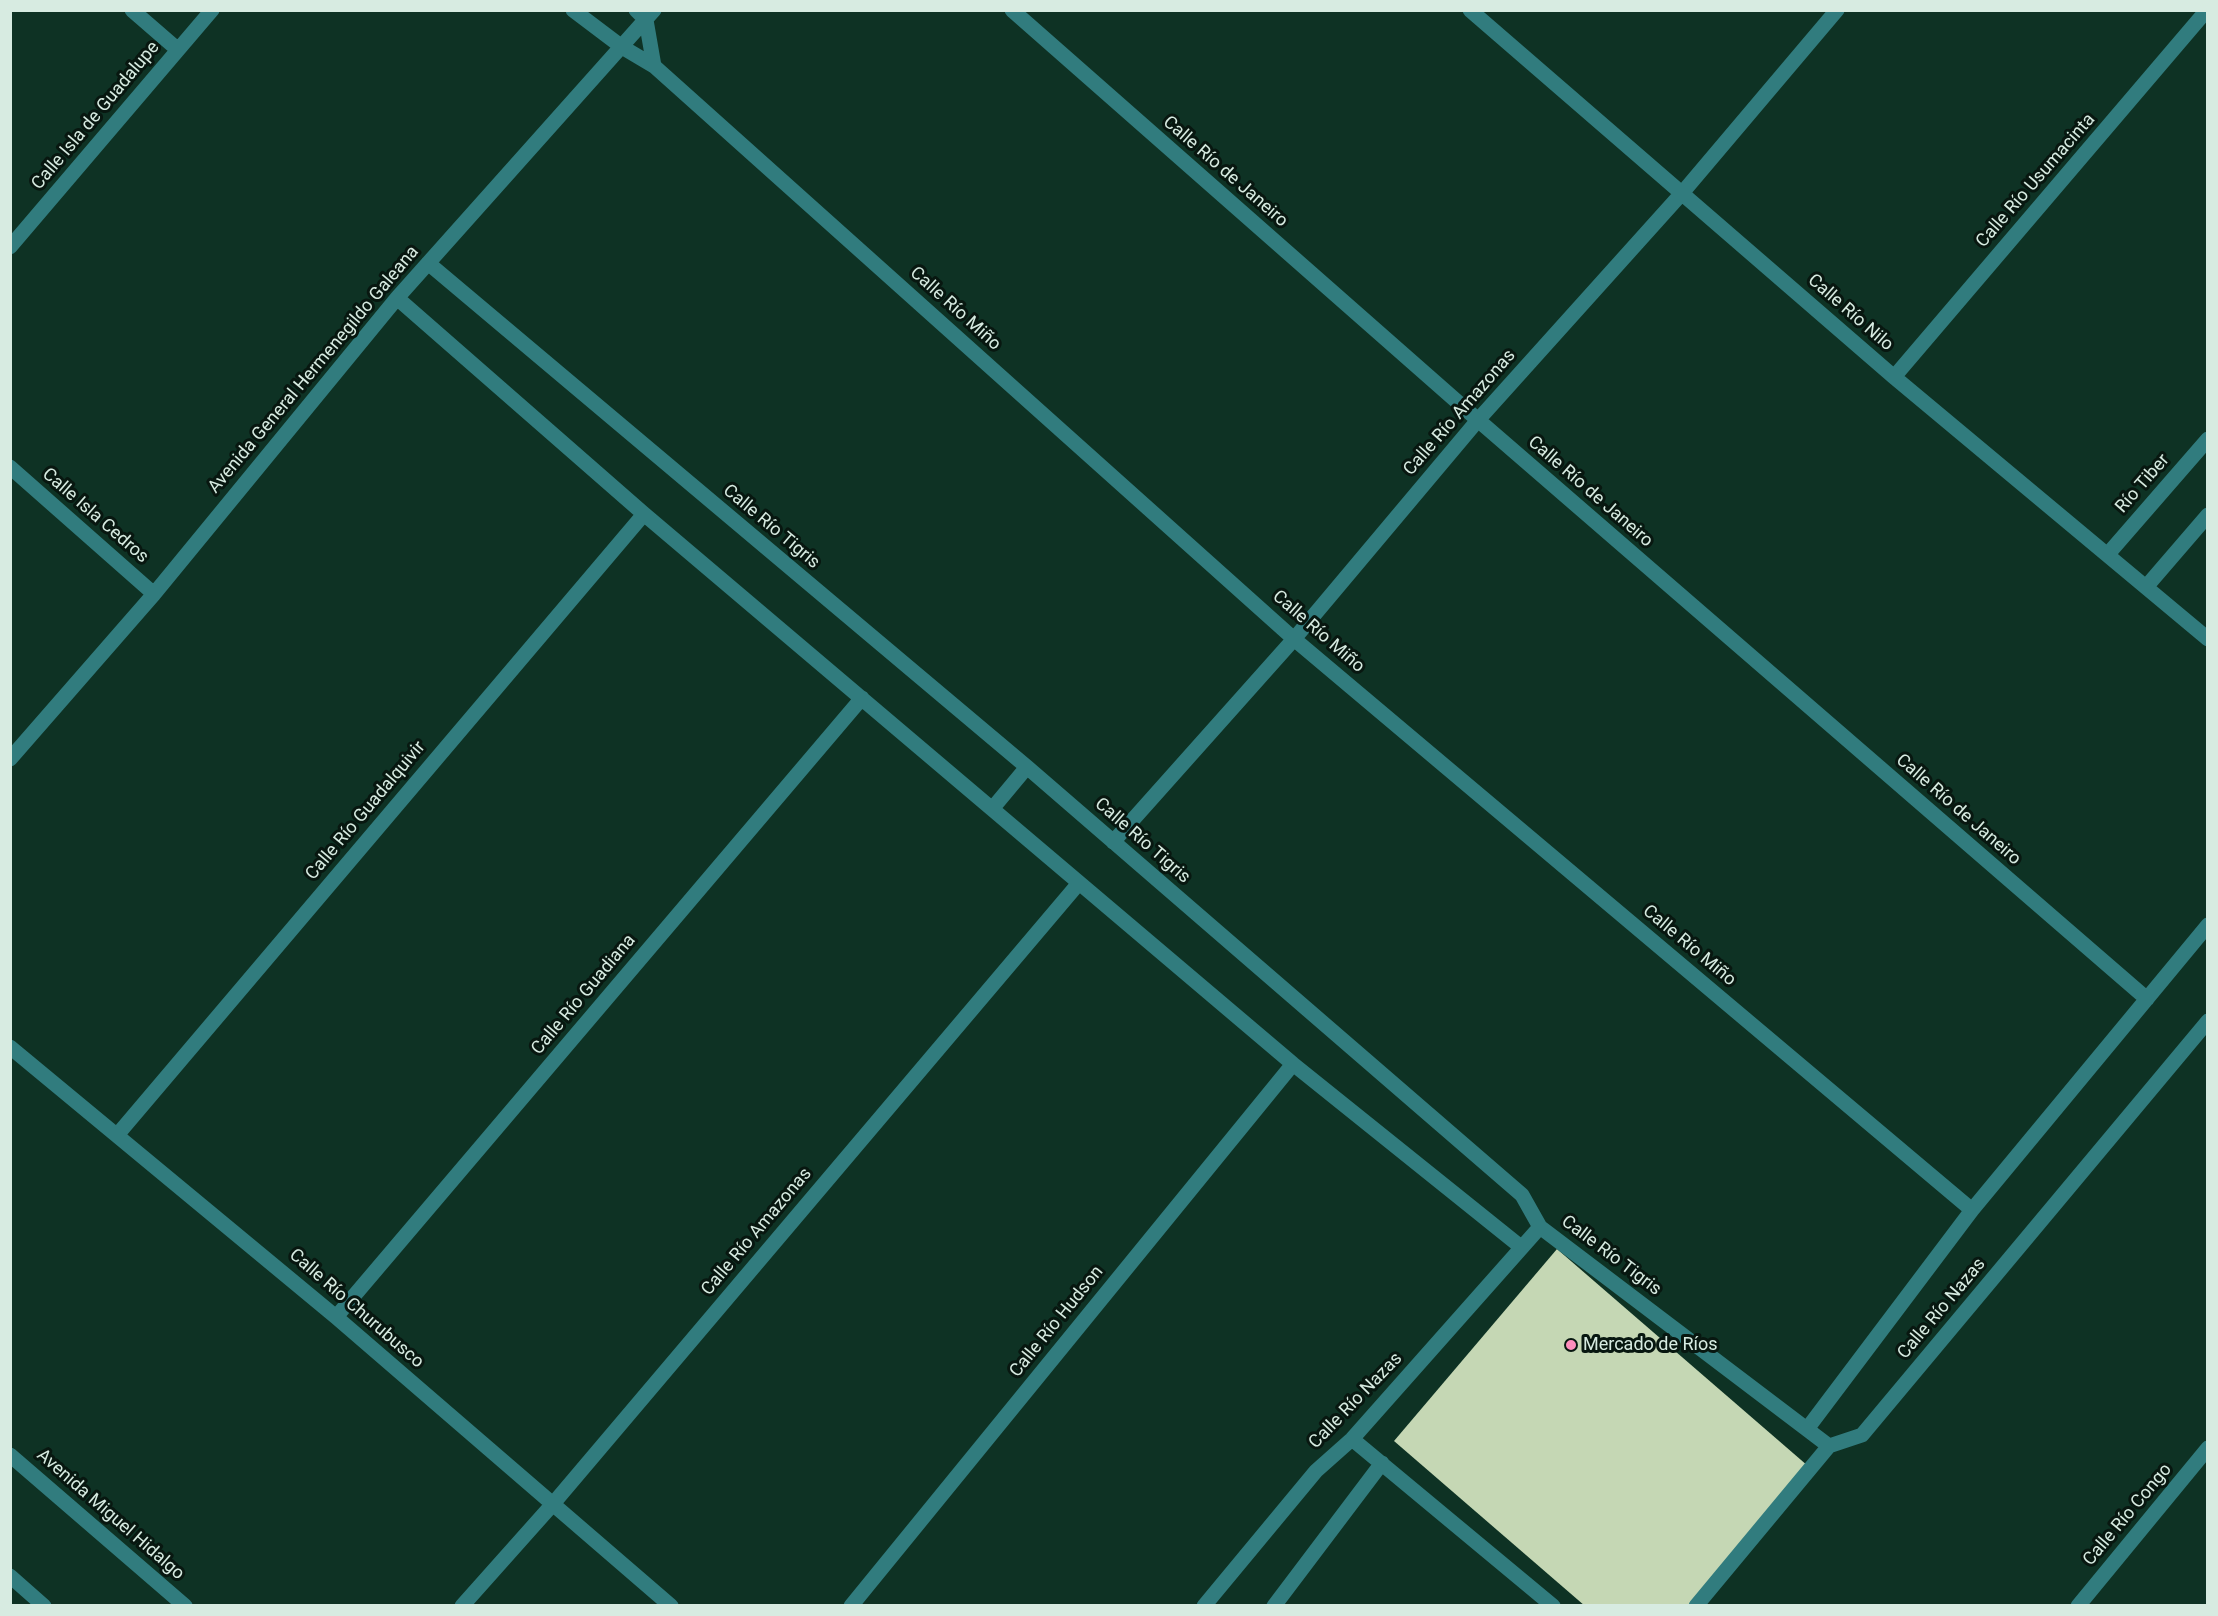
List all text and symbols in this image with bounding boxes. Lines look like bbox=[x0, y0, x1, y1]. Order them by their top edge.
street label: Calle Isla de Guadalupe bbox=[28, 37, 164, 195]
street label: Calle Río Usumacinta bbox=[1972, 110, 2100, 252]
street label: Calle Río de Janeiro bbox=[1158, 112, 1292, 232]
street label: Avenida General Hermenegildo Galeana bbox=[204, 242, 424, 498]
street label: Calle Río Miño bbox=[905, 263, 1005, 355]
street label: Calle Río Nilo bbox=[1803, 270, 1897, 356]
street label: Calle Río Amazonas bbox=[1399, 346, 1521, 480]
street label: Calle Río de Janeiro bbox=[1523, 432, 1657, 552]
street label: Río Tiber bbox=[2112, 450, 2174, 518]
street label: Calle Isla Cedros bbox=[37, 464, 153, 568]
street label: Calle Río Tigris bbox=[718, 480, 824, 574]
street label: Calle Río Miño bbox=[1268, 586, 1368, 678]
street label: Calle Río Guadalquivir bbox=[302, 737, 430, 885]
street label: Calle Río de Janeiro bbox=[1891, 750, 2025, 870]
street label: Calle Río Tigris bbox=[1090, 794, 1194, 888]
street label: Calle Río Miño bbox=[1638, 901, 1740, 991]
street label: Calle Río Guadiana bbox=[527, 930, 641, 1060]
street label: Calle Río Amazonas bbox=[697, 1164, 817, 1300]
street label: Calle Río Tigris bbox=[1557, 1211, 1665, 1301]
street label: Calle Río Churubusco bbox=[284, 1245, 428, 1373]
street label: Calle Río Nazas bbox=[1893, 1254, 1991, 1364]
street label: Calle Río Hudson bbox=[1006, 1262, 1108, 1382]
place label: Mercado de Ríos bbox=[1583, 1334, 1718, 1356]
marker: Mercado de Ríos bbox=[1564, 1338, 1578, 1352]
street label: Calle Río Nazas bbox=[1305, 1348, 1407, 1454]
street label: Avenida Miguel Hidalgo bbox=[32, 1445, 188, 1585]
street label: Calle Río Congo bbox=[2079, 1459, 2177, 1571]

